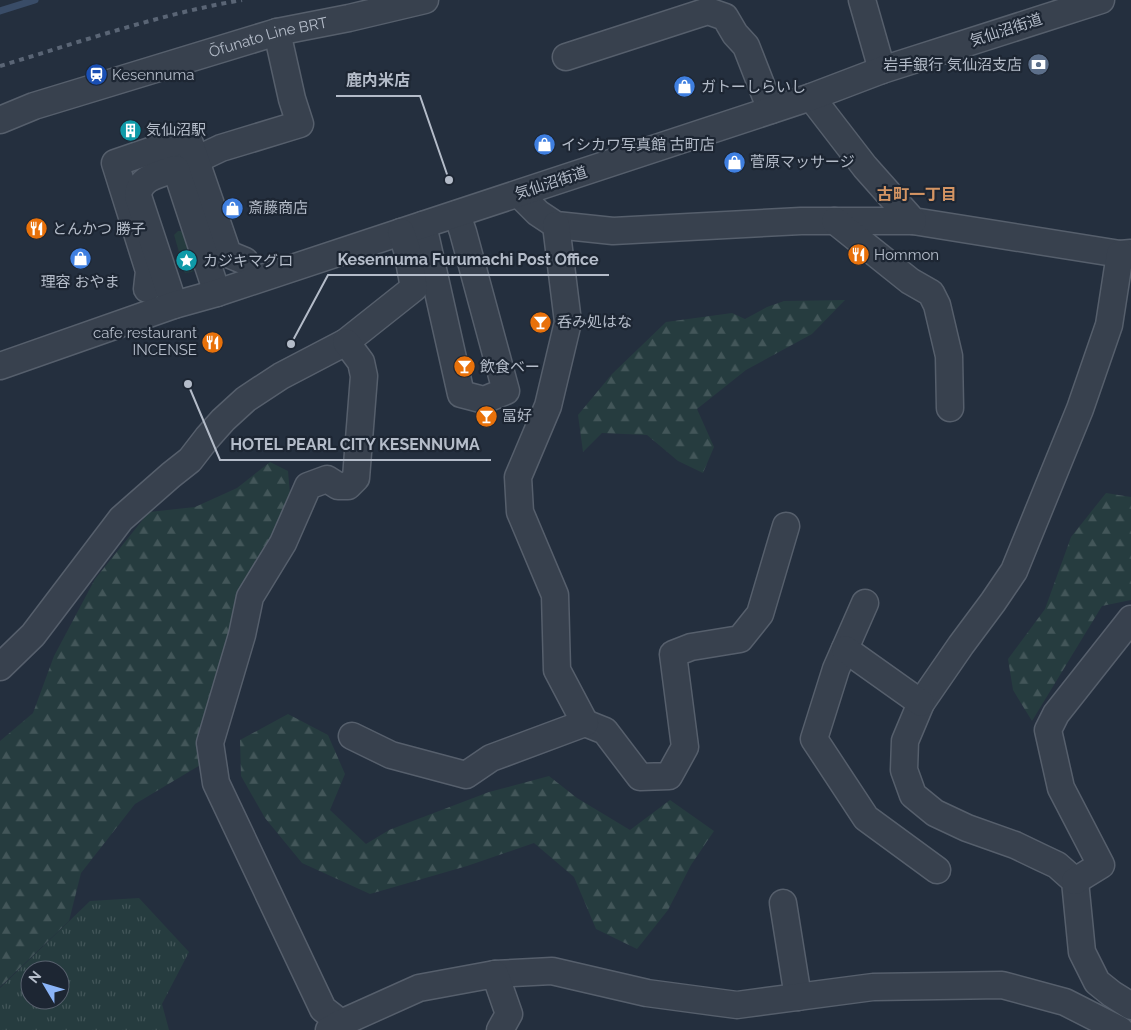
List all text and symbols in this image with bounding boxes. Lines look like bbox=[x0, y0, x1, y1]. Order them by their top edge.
street label: 気仙沼街道 bbox=[968, 10, 1044, 50]
street label: Ōfunato Line BRT bbox=[207, 13, 329, 61]
bank icon: 岩手銀行 気仙沼支店 bbox=[1026, 53, 1050, 77]
place label: 岩手銀行 気仙沼支店 bbox=[883, 56, 1022, 74]
station icon: Kesennuma bbox=[84, 63, 108, 87]
callout: 鹿内米店 bbox=[336, 65, 420, 96]
place label: Kesennuma bbox=[112, 66, 194, 84]
text: 鹿内米店 bbox=[346, 71, 410, 90]
shop icon: ガトーしらいし bbox=[673, 75, 697, 99]
place label: ガトーしらいし bbox=[701, 78, 806, 96]
building icon: 気仙沼駅 bbox=[118, 118, 142, 142]
place label: 気仙沼駅 bbox=[146, 121, 206, 139]
shop icon: イシカワ写真館 古町店 bbox=[533, 133, 557, 157]
place label: イシカワ写真館 古町店 bbox=[561, 136, 715, 154]
shop icon: 菅原マッサージ bbox=[722, 150, 746, 174]
place label: 菅原マッサージ bbox=[750, 153, 855, 171]
street label: 気仙沼街道 bbox=[513, 163, 589, 203]
district label: 古町一丁目 bbox=[877, 185, 957, 204]
shop icon: 斎藤商店 bbox=[220, 196, 244, 220]
place label: 斎藤商店 bbox=[248, 199, 308, 217]
restaurant icon: とんかつ 勝子 bbox=[24, 217, 48, 241]
place label: とんかつ 勝子 bbox=[52, 220, 146, 238]
restaurant icon: Hommon bbox=[846, 243, 870, 267]
callout: Kesennuma Furumachi Post Office bbox=[328, 244, 609, 275]
place label: Hommon bbox=[874, 246, 939, 264]
shop icon: 理容 おやま bbox=[68, 247, 92, 271]
place icon: カジキマグロ bbox=[175, 249, 199, 273]
text: Kesennuma Furumachi Post Office bbox=[337, 250, 599, 269]
place label: カジキマグロ bbox=[203, 252, 293, 270]
place label: 理容 おやま bbox=[41, 273, 119, 291]
bar icon: 呑み処はな bbox=[529, 310, 553, 334]
place label: 呑み処はな bbox=[557, 313, 632, 331]
place label: cafe restaurant INCENSE bbox=[93, 324, 197, 359]
restaurant icon: cafe restaurant INCENSE bbox=[201, 330, 225, 354]
bar icon: 飲食ベー bbox=[452, 355, 476, 379]
place label: 飲食ベー bbox=[480, 358, 540, 376]
bar icon: 冨好 bbox=[474, 404, 498, 428]
place label: 冨好 bbox=[502, 407, 532, 425]
callout: HOTEL PEARL CITY KESENNUMA bbox=[220, 429, 491, 460]
text: HOTEL PEARL CITY KESENNUMA bbox=[230, 435, 480, 454]
north arrow bbox=[20, 960, 70, 1010]
text: N bbox=[25, 968, 44, 986]

